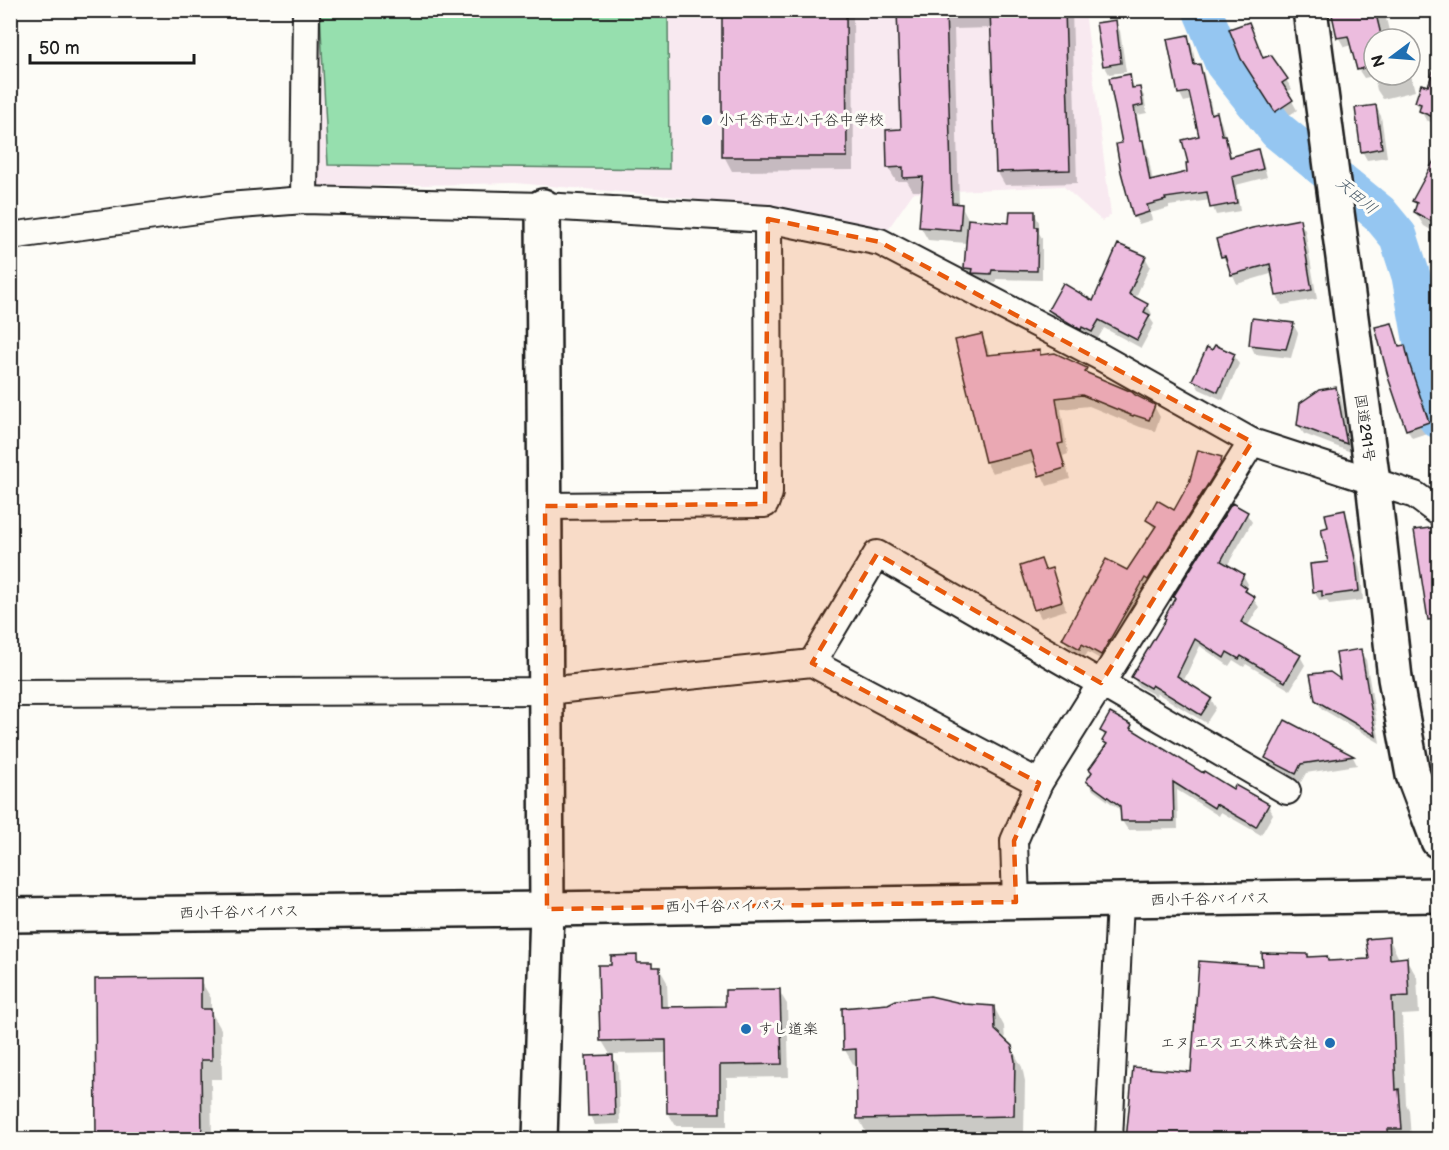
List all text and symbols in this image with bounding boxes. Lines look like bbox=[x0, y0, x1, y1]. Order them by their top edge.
scale bar bbox=[30, 27, 194, 65]
north arrow bbox=[1362, 27, 1422, 87]
text: 50 m bbox=[39, 38, 80, 59]
text: N bbox=[1368, 52, 1390, 69]
place label: 小千谷市立小千谷中学校 bbox=[719, 111, 884, 130]
marker: 小千谷市立小千谷中学校 bbox=[700, 113, 714, 127]
water label: 天田川 bbox=[1332, 173, 1381, 219]
street label: 国道291号 bbox=[1350, 393, 1379, 463]
street label: 西小千谷バイパス bbox=[1150, 889, 1270, 910]
street label: 西小千谷バイパス bbox=[665, 896, 785, 917]
street label: 西小千谷バイパス bbox=[179, 902, 299, 923]
place label: すし道楽 bbox=[758, 1020, 818, 1039]
marker: すし道楽 bbox=[739, 1022, 753, 1036]
place label: エヌ エス エス株式会社 bbox=[1160, 1034, 1318, 1053]
marker: エヌ エス エス株式会社 bbox=[1323, 1036, 1337, 1050]

